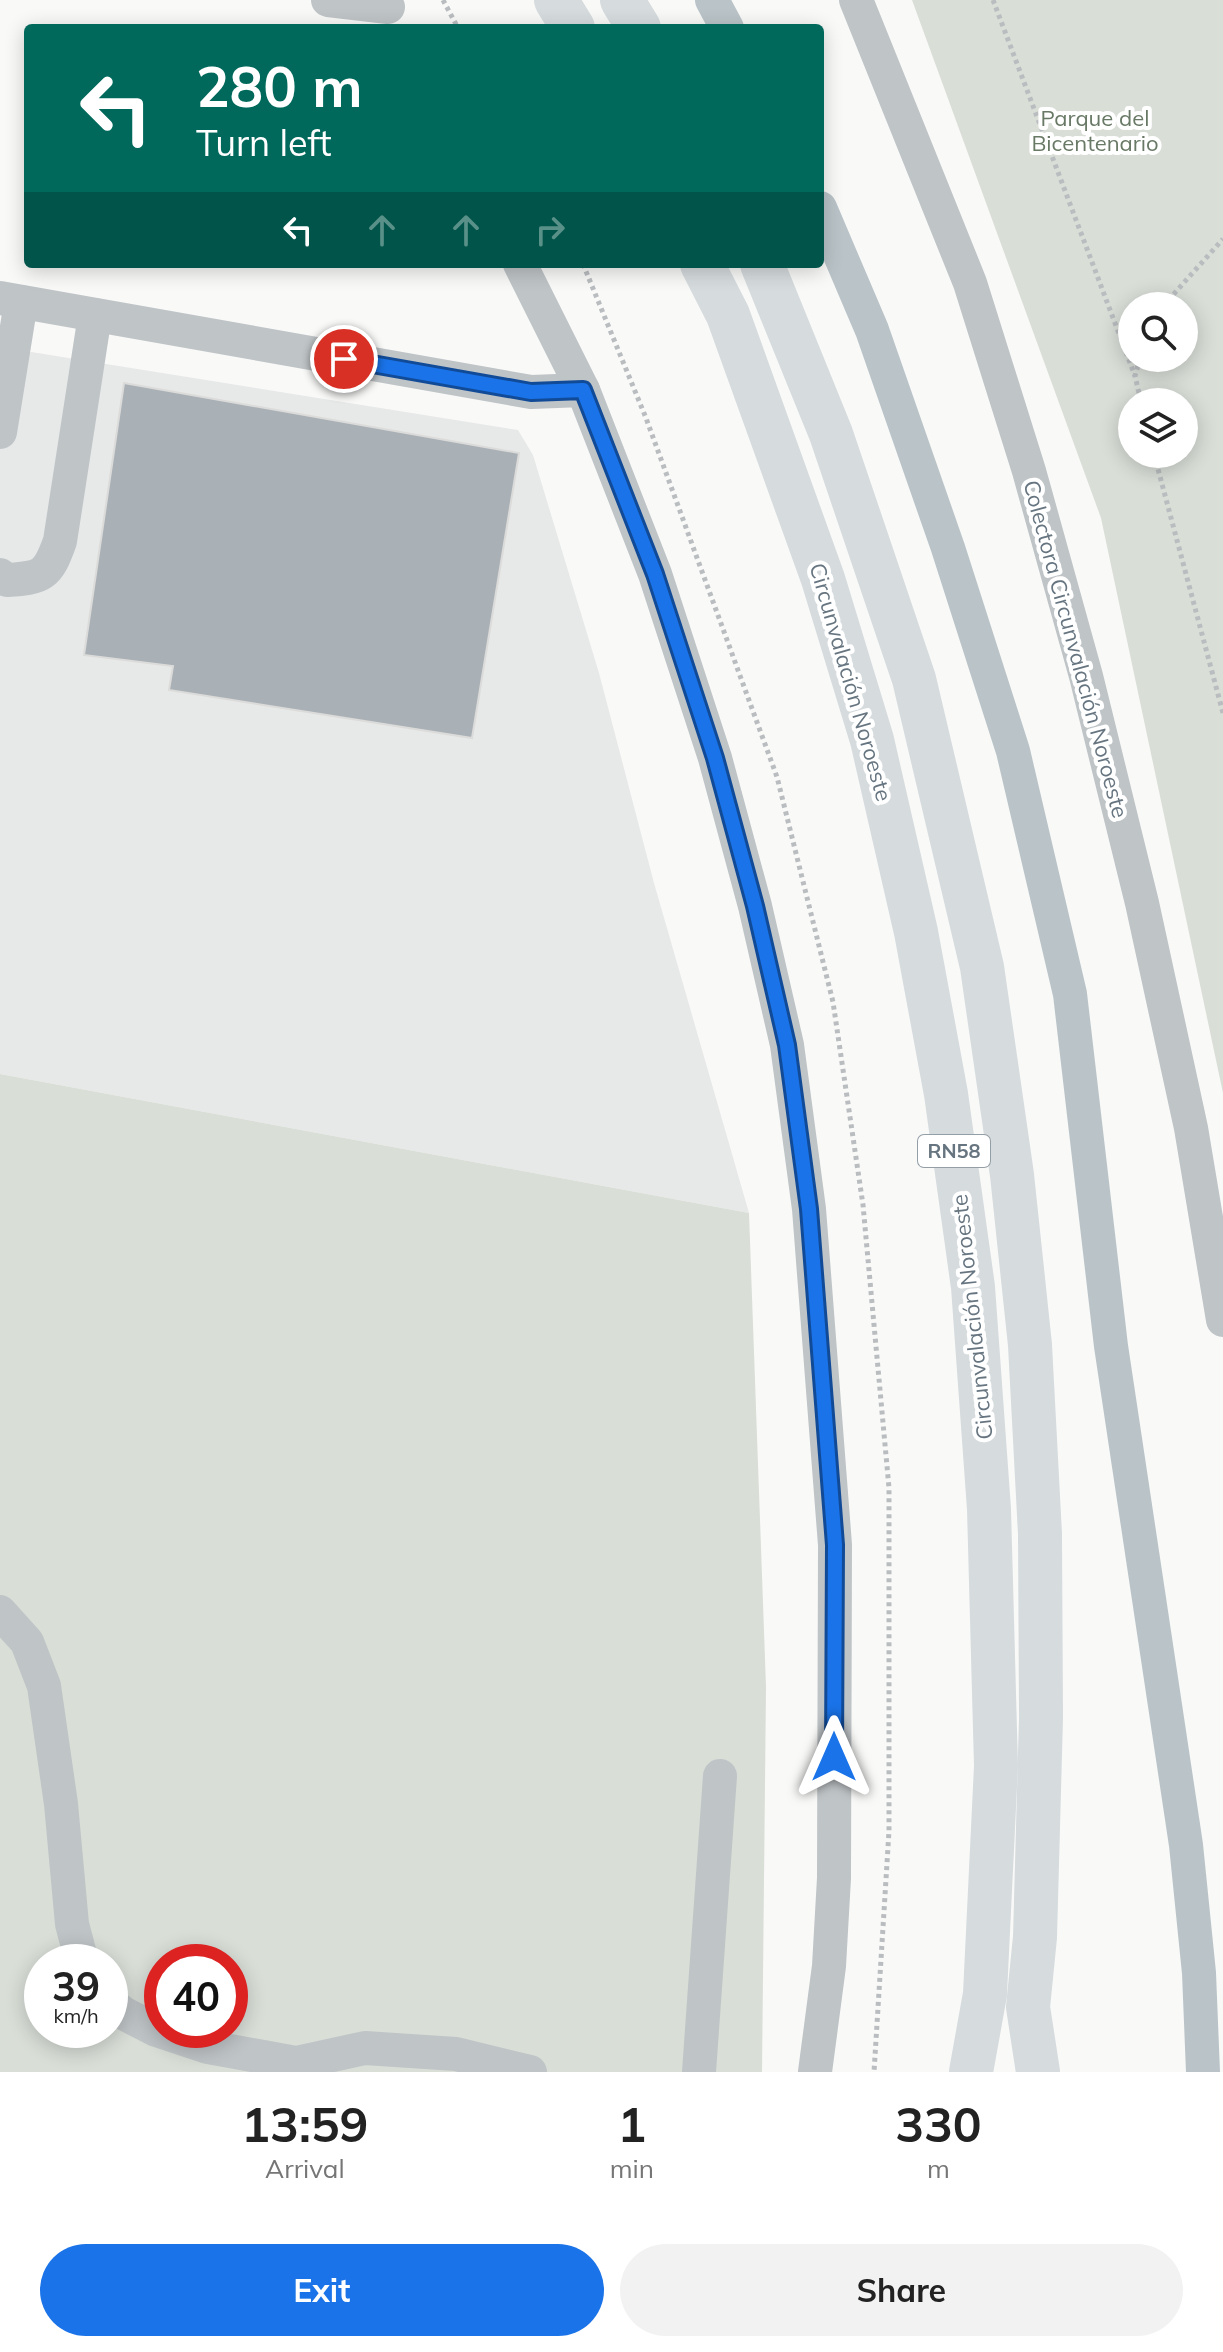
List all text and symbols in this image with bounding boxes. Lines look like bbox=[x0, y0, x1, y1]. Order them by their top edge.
text: 280 m bbox=[196, 51, 363, 121]
icon: left bbox=[64, 56, 168, 160]
park label: Parque del Bicentenario bbox=[1031, 104, 1159, 157]
text: Turn left bbox=[196, 120, 332, 165]
icon: left bbox=[276, 208, 320, 252]
icon: ahead bbox=[360, 208, 404, 252]
icon: ahead bbox=[444, 208, 488, 252]
icon: right bbox=[528, 208, 572, 252]
map controls bbox=[1118, 292, 1198, 468]
button: search bbox=[1118, 292, 1198, 372]
pin bbox=[310, 325, 378, 393]
icon: arrive bbox=[322, 337, 366, 381]
button: layers bbox=[1118, 388, 1198, 468]
street label: Colectora Circunvalación Noroeste bbox=[1017, 477, 1135, 821]
street label: Circunvalación Noroeste bbox=[804, 560, 898, 804]
road number: RN58 bbox=[918, 1135, 990, 1167]
street label: Circunvalación Noroeste bbox=[945, 1193, 999, 1441]
position arrow bbox=[792, 1715, 876, 1799]
speed limit sign: 40 bbox=[144, 1944, 248, 2048]
text: 39 bbox=[52, 1961, 100, 2011]
text: km/h bbox=[53, 2003, 99, 2028]
text: 13:59 bbox=[241, 2094, 368, 2154]
text: 1 bbox=[617, 2094, 646, 2154]
text: 330 bbox=[895, 2094, 982, 2154]
text: Arrival bbox=[265, 2152, 345, 2185]
text: min bbox=[610, 2152, 654, 2185]
text: m bbox=[927, 2152, 950, 2185]
button: Exit bbox=[40, 2244, 604, 2336]
button: Share bbox=[620, 2244, 1183, 2336]

